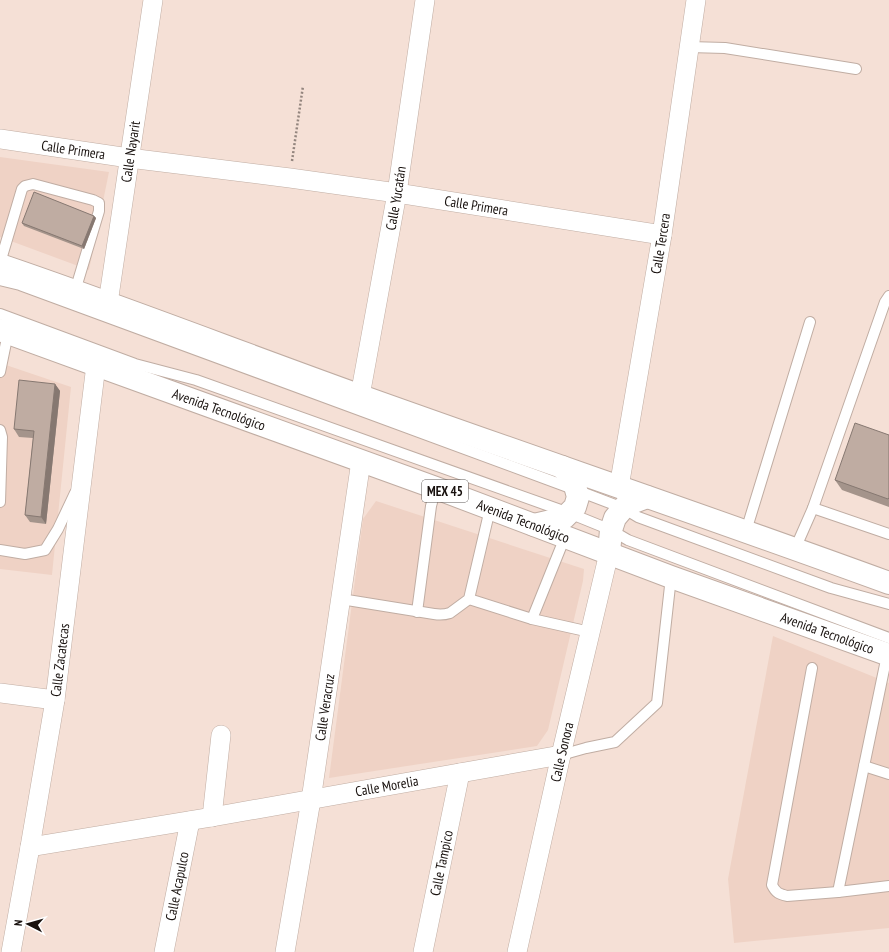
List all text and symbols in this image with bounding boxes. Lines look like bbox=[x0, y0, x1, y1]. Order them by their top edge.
street label: Calle Nayarit bbox=[117, 120, 144, 184]
street label: Calle Primera bbox=[40, 136, 106, 163]
street label: Calle Yucatán bbox=[381, 165, 410, 232]
street label: Calle Primera bbox=[443, 192, 510, 219]
street label: Calle Tercera bbox=[647, 212, 674, 275]
street label: Avenida Tecnológico bbox=[170, 384, 268, 435]
road number: MEX 45 bbox=[422, 480, 468, 502]
street label: Avenida Tecnológico bbox=[474, 495, 572, 547]
street label: Avenida Tecnológico bbox=[778, 608, 876, 658]
street label: Calle Zacatecas bbox=[46, 622, 73, 698]
street label: Calle Veracruz bbox=[311, 672, 339, 742]
street label: Calle Sonora bbox=[546, 720, 578, 784]
street label: Calle Morelia bbox=[354, 772, 420, 800]
street label: Calle Tampico bbox=[426, 828, 457, 897]
street label: Calle Acapulco bbox=[161, 850, 193, 922]
north arrow bbox=[8, 904, 48, 944]
text: N bbox=[11, 919, 25, 927]

